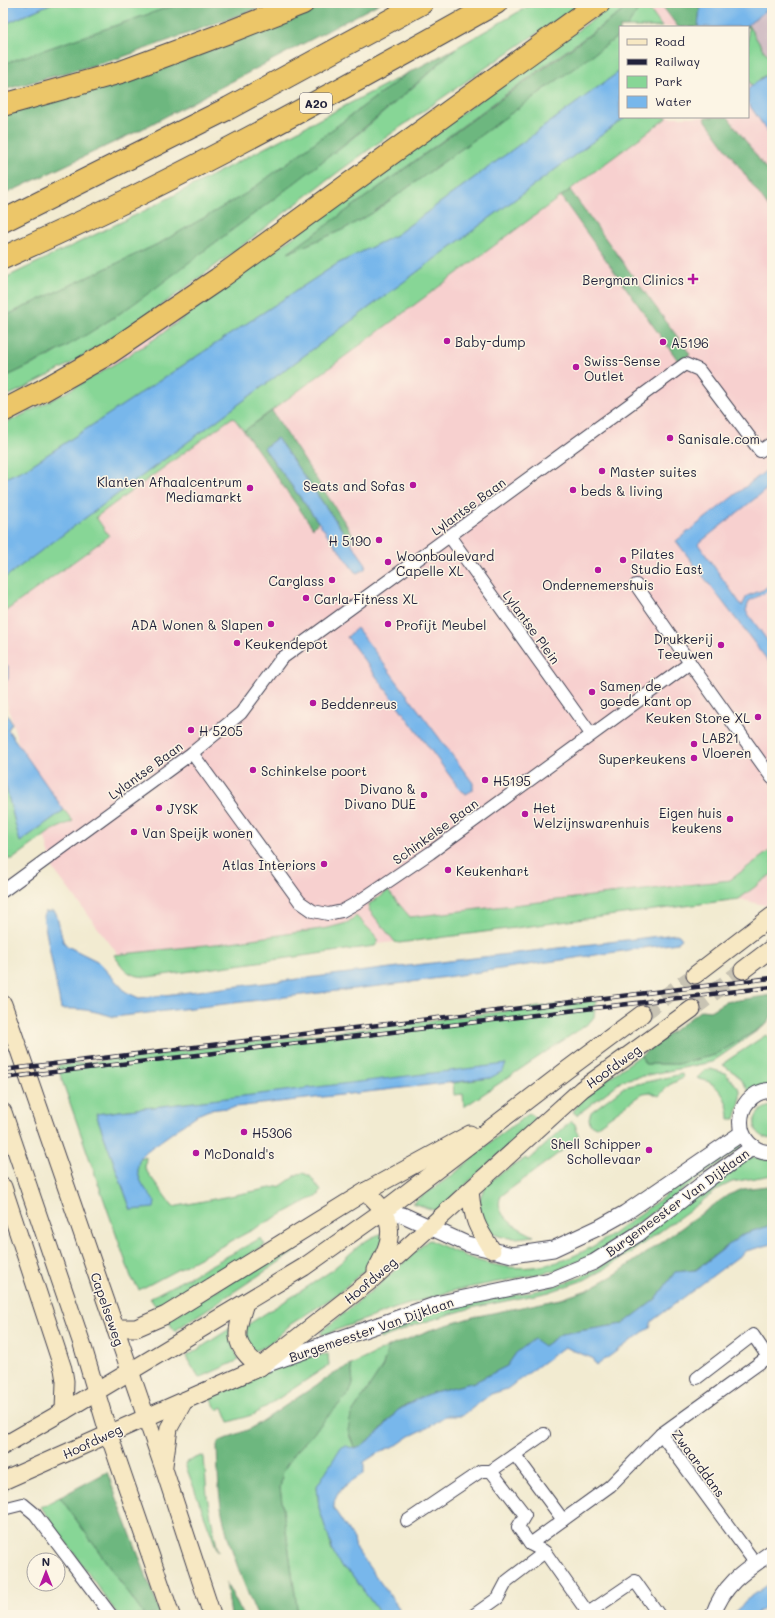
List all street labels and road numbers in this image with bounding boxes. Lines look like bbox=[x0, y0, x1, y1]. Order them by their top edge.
road number: A20 bbox=[300, 93, 332, 113]
street label: Lylantse Baan bbox=[427, 473, 509, 539]
street label: Lylantse Plein bbox=[500, 587, 564, 667]
street label: Lylantse Baan bbox=[104, 737, 186, 803]
street label: Schinkelse Baan bbox=[389, 794, 481, 868]
street label: Hoofdweg bbox=[582, 1040, 644, 1092]
street label: Burgemeester Van Dijklaan bbox=[602, 1144, 752, 1260]
street label: Hoofdweg bbox=[340, 1253, 400, 1307]
street label: Capelseweg bbox=[87, 1270, 129, 1348]
street label: Burgemeester Van Dijklaan bbox=[286, 1293, 456, 1365]
street label: Hoofdweg bbox=[60, 1420, 124, 1462]
street label: Zwaarddans bbox=[669, 1426, 729, 1500]

